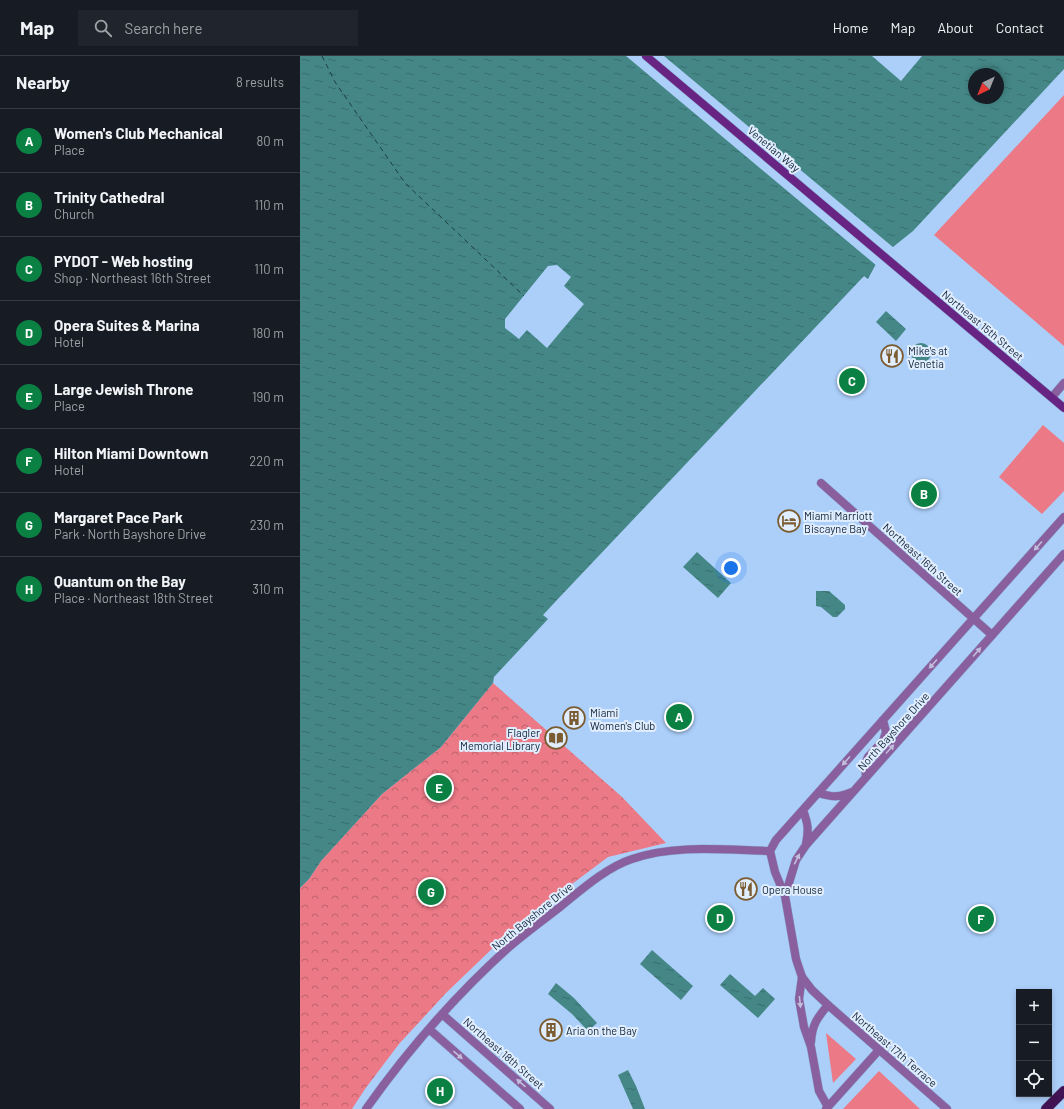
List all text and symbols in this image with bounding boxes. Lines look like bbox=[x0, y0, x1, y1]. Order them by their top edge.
search box bbox=[78, 10, 358, 46]
text: Map bbox=[20, 16, 54, 39]
icon: search bbox=[92, 17, 114, 39]
text: Search here bbox=[124, 19, 202, 37]
text: Home bbox=[833, 19, 869, 36]
text: Map bbox=[891, 19, 915, 36]
text: About bbox=[937, 19, 974, 36]
text: Contact bbox=[996, 19, 1044, 36]
north arrow bbox=[968, 68, 1004, 104]
text: Nearby bbox=[16, 72, 70, 92]
text: 8 results bbox=[236, 74, 284, 90]
text: Women's Club Mechanical bbox=[54, 124, 223, 142]
street label: Venetian Way bbox=[745, 124, 803, 174]
text: A bbox=[25, 133, 33, 149]
text: 80 m bbox=[257, 133, 284, 149]
text: Place bbox=[54, 142, 85, 158]
text: Trinity Cathedral bbox=[54, 188, 164, 206]
text: B bbox=[25, 197, 33, 213]
text: 110 m bbox=[254, 197, 284, 213]
text: Church bbox=[54, 206, 94, 222]
text: PYDOT - Web hosting bbox=[54, 252, 193, 270]
text: C bbox=[25, 261, 33, 277]
text: 110 m bbox=[254, 261, 284, 277]
text: Shop · Northeast 16th Street bbox=[54, 270, 211, 286]
street label: Northeast 15th Street bbox=[940, 287, 1026, 363]
text: Opera Suites & Marina bbox=[54, 316, 200, 334]
text: D bbox=[25, 325, 33, 341]
text: 180 m bbox=[252, 325, 284, 341]
text: Hotel bbox=[54, 334, 84, 350]
restaurant icon: Mike's at Venetia bbox=[879, 343, 905, 369]
place label: Mike's at Venetia bbox=[908, 344, 948, 370]
pin: C bbox=[839, 366, 865, 396]
text: Large Jewish Throne bbox=[54, 380, 194, 398]
text: E bbox=[25, 389, 33, 405]
text: 190 m bbox=[252, 389, 284, 405]
text: Place bbox=[54, 398, 85, 414]
text: Hilton Miami Downtown bbox=[54, 444, 209, 462]
text: F bbox=[25, 453, 33, 469]
text: 220 m bbox=[249, 453, 284, 469]
text: Hotel bbox=[54, 462, 84, 478]
pin: B bbox=[911, 479, 937, 509]
text: Margaret Pace Park bbox=[54, 508, 183, 526]
hotel icon: Miami Marriott Biscayne Bay bbox=[776, 508, 802, 534]
place label: Miami Marriott Biscayne Bay bbox=[804, 509, 873, 535]
text: G bbox=[25, 517, 33, 533]
text: 230 m bbox=[250, 517, 284, 533]
street label: Northeast 16th Street bbox=[881, 520, 965, 598]
text: Park · North Bayshore Drive bbox=[54, 526, 206, 542]
one-way arrow bbox=[1033, 541, 1043, 551]
your location bbox=[721, 558, 741, 578]
text: Quantum on the Bay bbox=[54, 572, 186, 590]
text: H bbox=[25, 581, 33, 597]
text: 310 m bbox=[252, 581, 284, 597]
text: Place · Northeast 18th Street bbox=[54, 590, 214, 606]
one-way arrow bbox=[972, 647, 981, 657]
one-way arrow bbox=[929, 659, 938, 669]
street label: North Bayshore Drive bbox=[855, 689, 932, 773]
pin: A bbox=[666, 702, 692, 732]
building icon: Miami Women's Club bbox=[561, 705, 587, 731]
place label: Miami Women's Club bbox=[590, 706, 655, 732]
library icon: Flagler Memorial Library bbox=[543, 725, 569, 751]
place label: Flagler Memorial Library bbox=[460, 726, 540, 752]
one-way arrow bbox=[886, 744, 895, 755]
one-way arrow bbox=[842, 756, 851, 766]
pin: E bbox=[426, 773, 452, 803]
one-way arrow bbox=[794, 853, 801, 865]
restaurant icon: Opera House bbox=[733, 876, 759, 902]
pin: G bbox=[418, 877, 444, 907]
street label: North Bayshore Drive bbox=[489, 879, 575, 953]
place label: Opera House bbox=[762, 883, 823, 896]
pin: D bbox=[707, 903, 733, 933]
pin: F bbox=[968, 904, 994, 934]
map controls bbox=[1016, 989, 1052, 1097]
button: + bbox=[1016, 989, 1052, 1025]
one-way arrow bbox=[797, 996, 803, 1008]
street label: Northeast 17th Terrace bbox=[850, 1009, 940, 1089]
street label: Northeast 18th Street bbox=[461, 1015, 547, 1091]
building icon: Aria on the Bay bbox=[538, 1017, 564, 1043]
place label: Aria on the Bay bbox=[566, 1024, 637, 1037]
button: − bbox=[1016, 1025, 1052, 1061]
one-way arrow bbox=[454, 1050, 463, 1059]
button: locate bbox=[1016, 1061, 1052, 1097]
pin: H bbox=[427, 1076, 453, 1106]
one-way arrow bbox=[516, 1079, 526, 1088]

